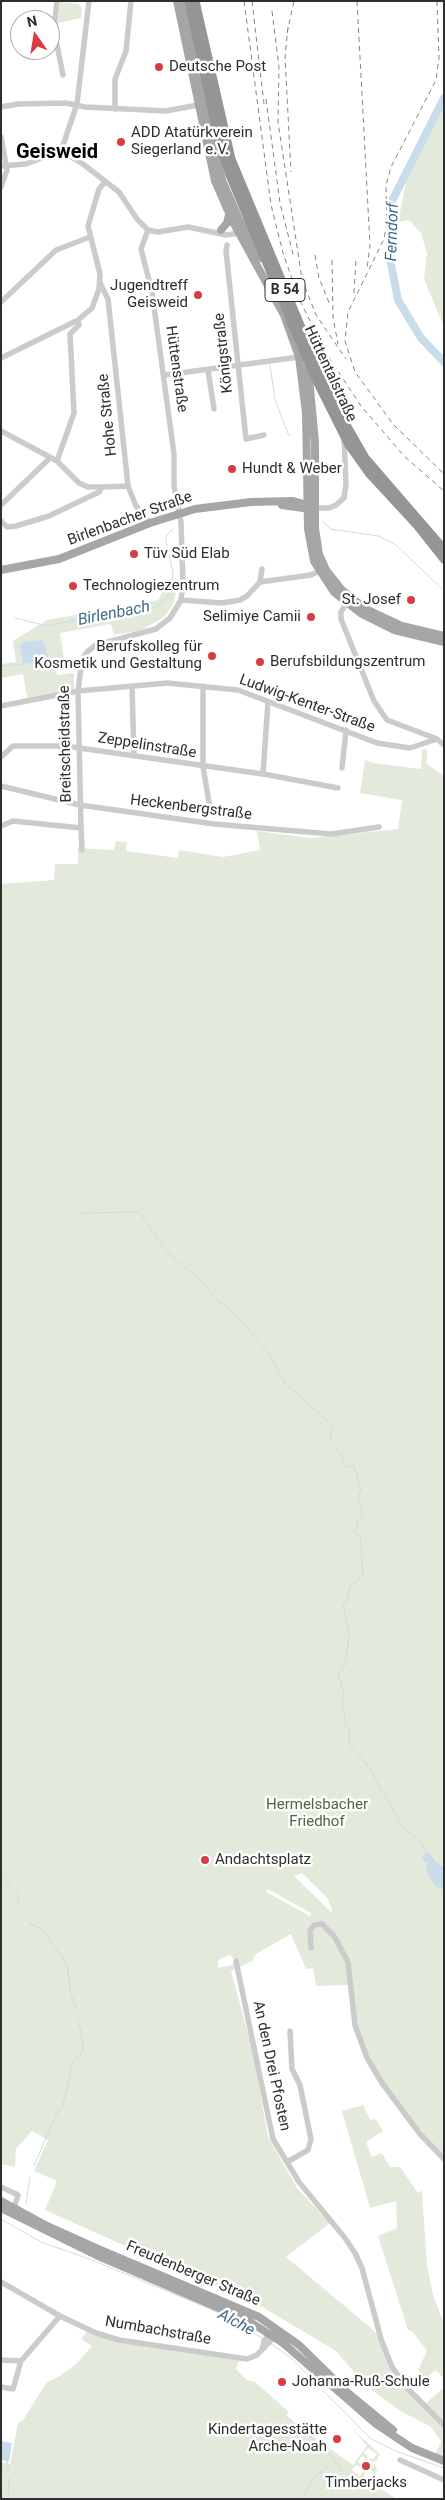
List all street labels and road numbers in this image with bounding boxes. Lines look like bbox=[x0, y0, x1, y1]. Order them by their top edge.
road number: B 54 bbox=[265, 278, 305, 302]
street label: Königstraße bbox=[211, 312, 237, 394]
street label: Hüttentalstraße bbox=[300, 323, 360, 425]
street label: Hüttenstraße bbox=[161, 324, 191, 414]
street label: Hohe Straße bbox=[95, 373, 121, 457]
street label: Birlenbacher Straße bbox=[65, 488, 195, 550]
street label: Ludwig-Kenter-Straße bbox=[237, 671, 377, 737]
street label: Breitscheidstraße bbox=[56, 685, 76, 803]
street label: Zeppelinstraße bbox=[96, 729, 198, 763]
street label: Heckenbergstraße bbox=[129, 792, 253, 824]
street label: An den Drei Pfosten bbox=[248, 1999, 294, 2133]
street label: Freudenberger Straße bbox=[123, 2238, 263, 2310]
street label: Numbachstraße bbox=[104, 2313, 212, 2349]

